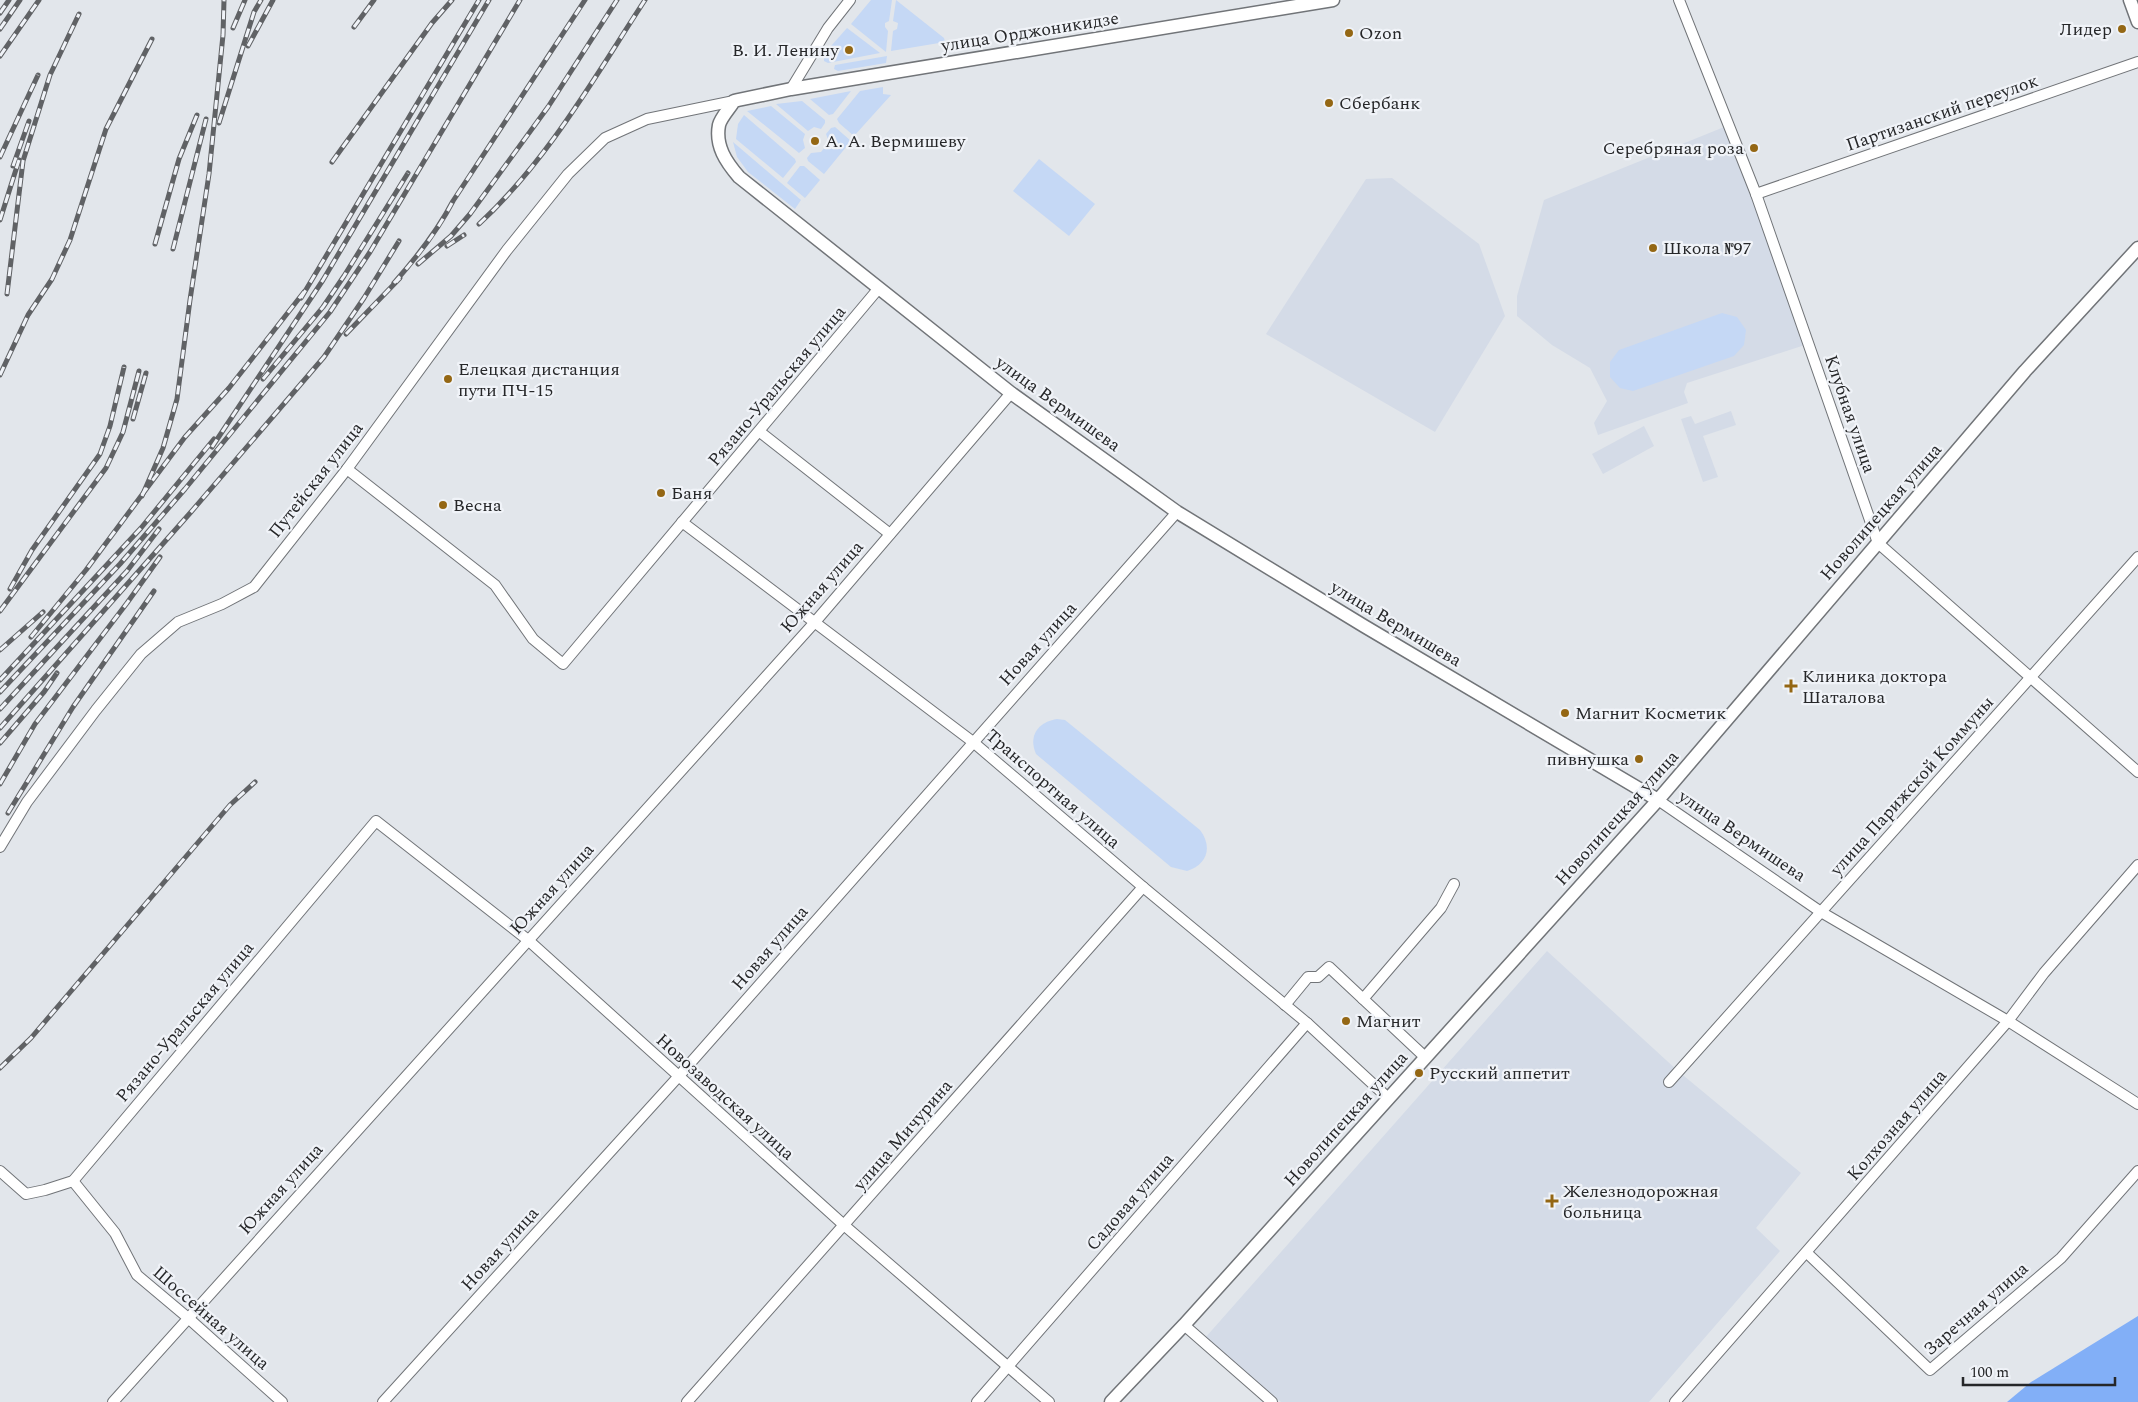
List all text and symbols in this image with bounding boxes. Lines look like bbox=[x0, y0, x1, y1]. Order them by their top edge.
street label: улица Орджоникидзе bbox=[938, 5, 1121, 60]
place label: Лидер bbox=[2060, 16, 2112, 43]
place label: Ozon bbox=[1359, 20, 1402, 47]
marker: Лидер bbox=[2116, 23, 2128, 35]
marker: Ozon bbox=[1343, 27, 1355, 39]
place label: В. И. Ленину bbox=[732, 37, 840, 64]
marker: В. И. Ленину bbox=[843, 44, 855, 56]
street label: Партизанский переулок bbox=[1842, 67, 2042, 159]
place label: Сбербанк bbox=[1339, 90, 1420, 117]
marker: Сбербанк bbox=[1323, 97, 1335, 109]
place label: А. А. Вермишеву bbox=[825, 128, 967, 155]
marker: А. А. Вермишеву bbox=[809, 135, 821, 147]
place label: Серебряная роза bbox=[1603, 135, 1744, 162]
marker: Серебряная роза bbox=[1748, 142, 1760, 154]
place label: Школа №97 bbox=[1663, 235, 1751, 262]
marker: Школа №97 bbox=[1647, 242, 1659, 254]
street label: Рязано-Уральская улица bbox=[701, 299, 853, 472]
street label: улица Вермишева bbox=[989, 349, 1126, 459]
street label: Клубная улица bbox=[1817, 351, 1883, 477]
place label: Елецкая дистанция пути ПЧ-15 bbox=[458, 356, 620, 404]
marker: Елецкая дистанция пути ПЧ-15 bbox=[442, 373, 454, 385]
street label: Путейская улица bbox=[262, 416, 370, 544]
street label: Новолипецкая улица bbox=[1814, 437, 1949, 587]
place label: Баня bbox=[671, 480, 712, 507]
marker: Баня bbox=[655, 487, 667, 499]
place label: Весна bbox=[453, 492, 502, 519]
marker: Весна bbox=[437, 499, 449, 511]
street label: Южная улица bbox=[774, 534, 870, 639]
street label: улица Вермишева bbox=[1324, 574, 1467, 674]
street label: Новая улица bbox=[993, 596, 1083, 692]
place label: Клиника доктора Шаталова bbox=[1802, 663, 1947, 711]
marker: Клиника доктора Шаталова bbox=[1784, 679, 1798, 693]
street label: улица Парижской Коммуны bbox=[1823, 690, 2000, 883]
place label: Магнит Косметик bbox=[1575, 700, 1726, 727]
marker: Магнит Косметик bbox=[1559, 707, 1571, 719]
street label: Транспортная улица bbox=[980, 723, 1127, 855]
street label: Новолипецкая улица bbox=[1549, 744, 1686, 892]
place label: пивнушка bbox=[1546, 746, 1629, 773]
marker: пивнушка bbox=[1633, 753, 1645, 765]
street label: улица Вермишева bbox=[1672, 783, 1811, 889]
street label: Южная улица bbox=[503, 837, 601, 941]
street label: Новая улица bbox=[725, 899, 815, 997]
street label: Рязано-Уральская улица bbox=[109, 935, 261, 1108]
place label: Магнит bbox=[1356, 1008, 1421, 1035]
marker: Магнит bbox=[1340, 1015, 1352, 1027]
street label: Новозаводская улица bbox=[650, 1027, 801, 1167]
street label: Новолипецкая улица bbox=[1278, 1045, 1415, 1193]
place label: Русский аппетит bbox=[1429, 1060, 1570, 1087]
street label: Колхозная улица bbox=[1841, 1063, 1953, 1187]
marker: Русский аппетит bbox=[1413, 1067, 1425, 1079]
street label: улица Мичурина bbox=[846, 1073, 959, 1197]
street label: Южная улица bbox=[232, 1137, 330, 1241]
street label: Садовая улица bbox=[1080, 1147, 1180, 1257]
place label: Железнодорожная больница bbox=[1563, 1178, 1719, 1226]
marker: Железнодорожная больница bbox=[1545, 1194, 1559, 1208]
street label: Новая улица bbox=[455, 1201, 545, 1297]
street label: Заречная улица bbox=[1918, 1256, 2035, 1362]
street label: Шоссейная улица bbox=[146, 1259, 276, 1377]
scale bar bbox=[1963, 1354, 2116, 1386]
text: 100 m bbox=[1970, 1361, 2009, 1384]

